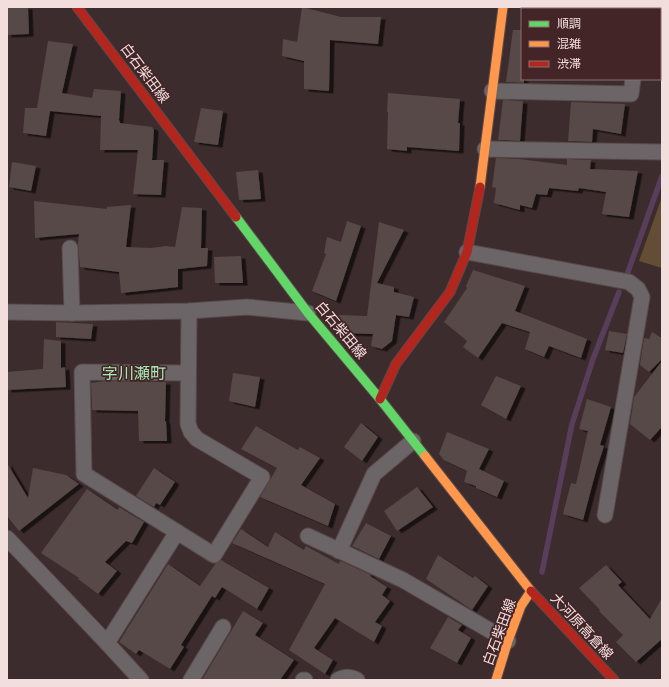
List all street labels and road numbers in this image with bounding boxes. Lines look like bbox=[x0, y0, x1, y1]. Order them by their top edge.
street label: 白石柴田線 bbox=[118, 40, 172, 106]
street label: 白石柴田線 bbox=[312, 298, 370, 362]
street label: 大河原高倉線 bbox=[548, 590, 616, 662]
street label: 白石柴田線 bbox=[480, 596, 518, 668]

